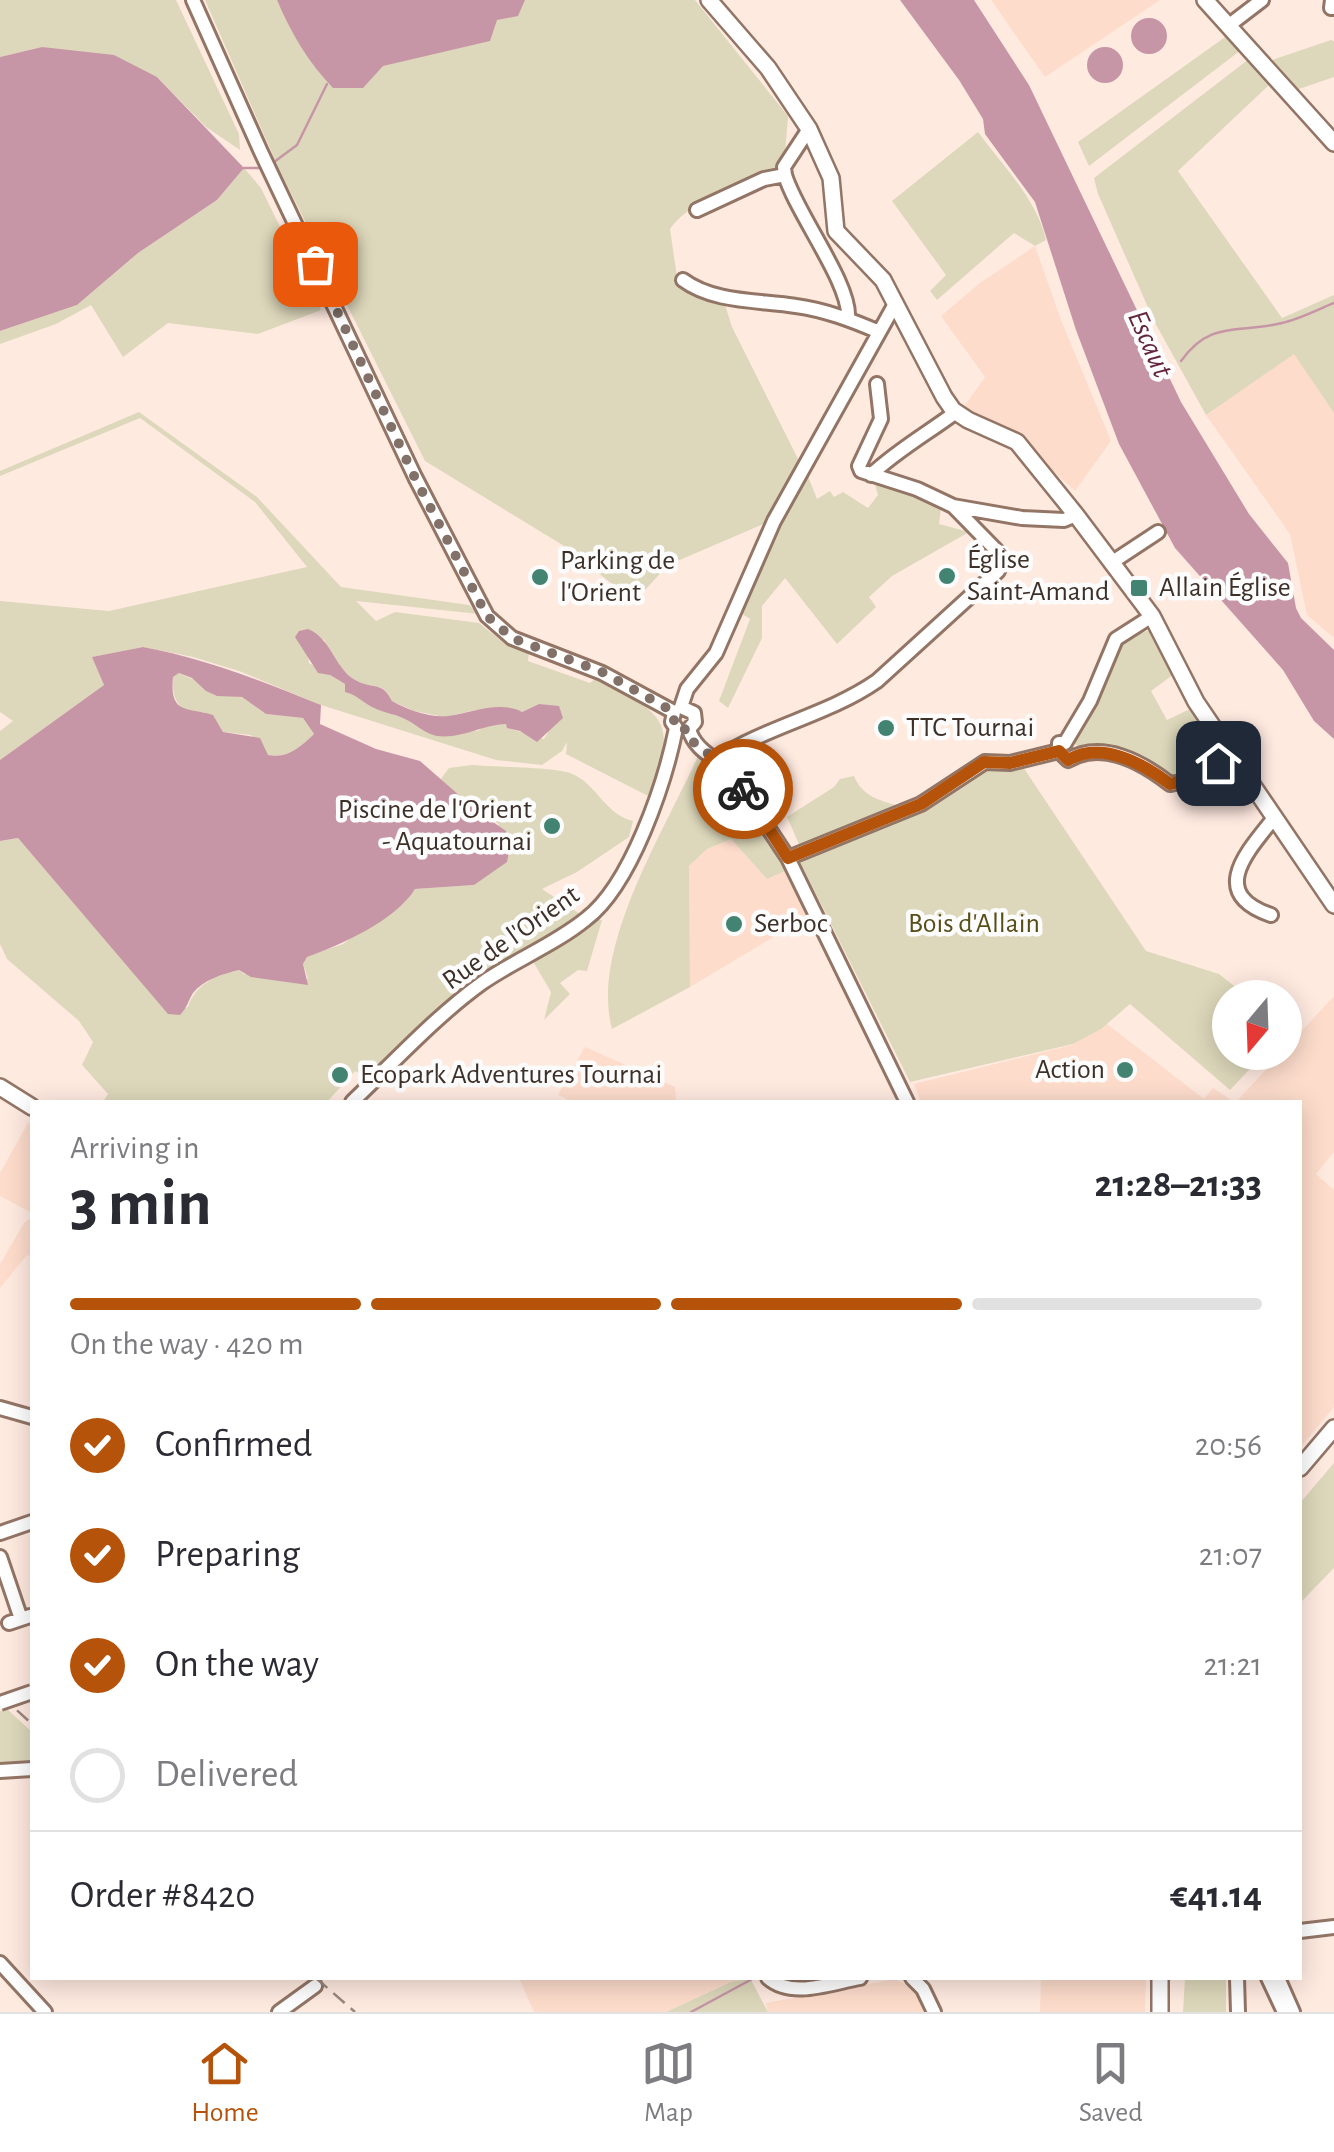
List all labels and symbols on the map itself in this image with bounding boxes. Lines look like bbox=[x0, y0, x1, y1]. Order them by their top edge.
pin bbox=[273, 222, 358, 307]
water label: Escaut bbox=[1122, 306, 1178, 382]
place label: Église Saint-Amand bbox=[967, 543, 1109, 606]
place label: Parking de l'Orient bbox=[560, 547, 675, 607]
marker: Église Saint-Amand bbox=[936, 565, 958, 587]
marker: Parking de l'Orient bbox=[529, 566, 551, 588]
place label: Allain Église bbox=[1159, 571, 1291, 602]
marker: Allain Église bbox=[1128, 577, 1150, 599]
place label: TTC Tournai bbox=[906, 714, 1034, 742]
marker: TTC Tournai bbox=[875, 717, 897, 739]
pin bbox=[1176, 721, 1261, 806]
courier bbox=[693, 739, 793, 839]
place label: Piscine de l'Orient - Aquatournai bbox=[338, 796, 532, 856]
marker: Piscine de l'Orient - Aquatournai bbox=[541, 815, 563, 837]
street label: Rue de l'Orient bbox=[438, 881, 585, 995]
place label: Serboc bbox=[754, 910, 828, 938]
park label: Bois d'Allain bbox=[908, 910, 1040, 938]
marker: Serboc bbox=[723, 913, 745, 935]
north arrow bbox=[1212, 980, 1302, 1070]
place label: Action bbox=[1035, 1056, 1105, 1084]
marker: Action bbox=[1114, 1059, 1136, 1081]
place label: Ecopark Adventures Tournai bbox=[360, 1061, 662, 1089]
marker: Ecopark Adventures Tournai bbox=[329, 1064, 351, 1086]

